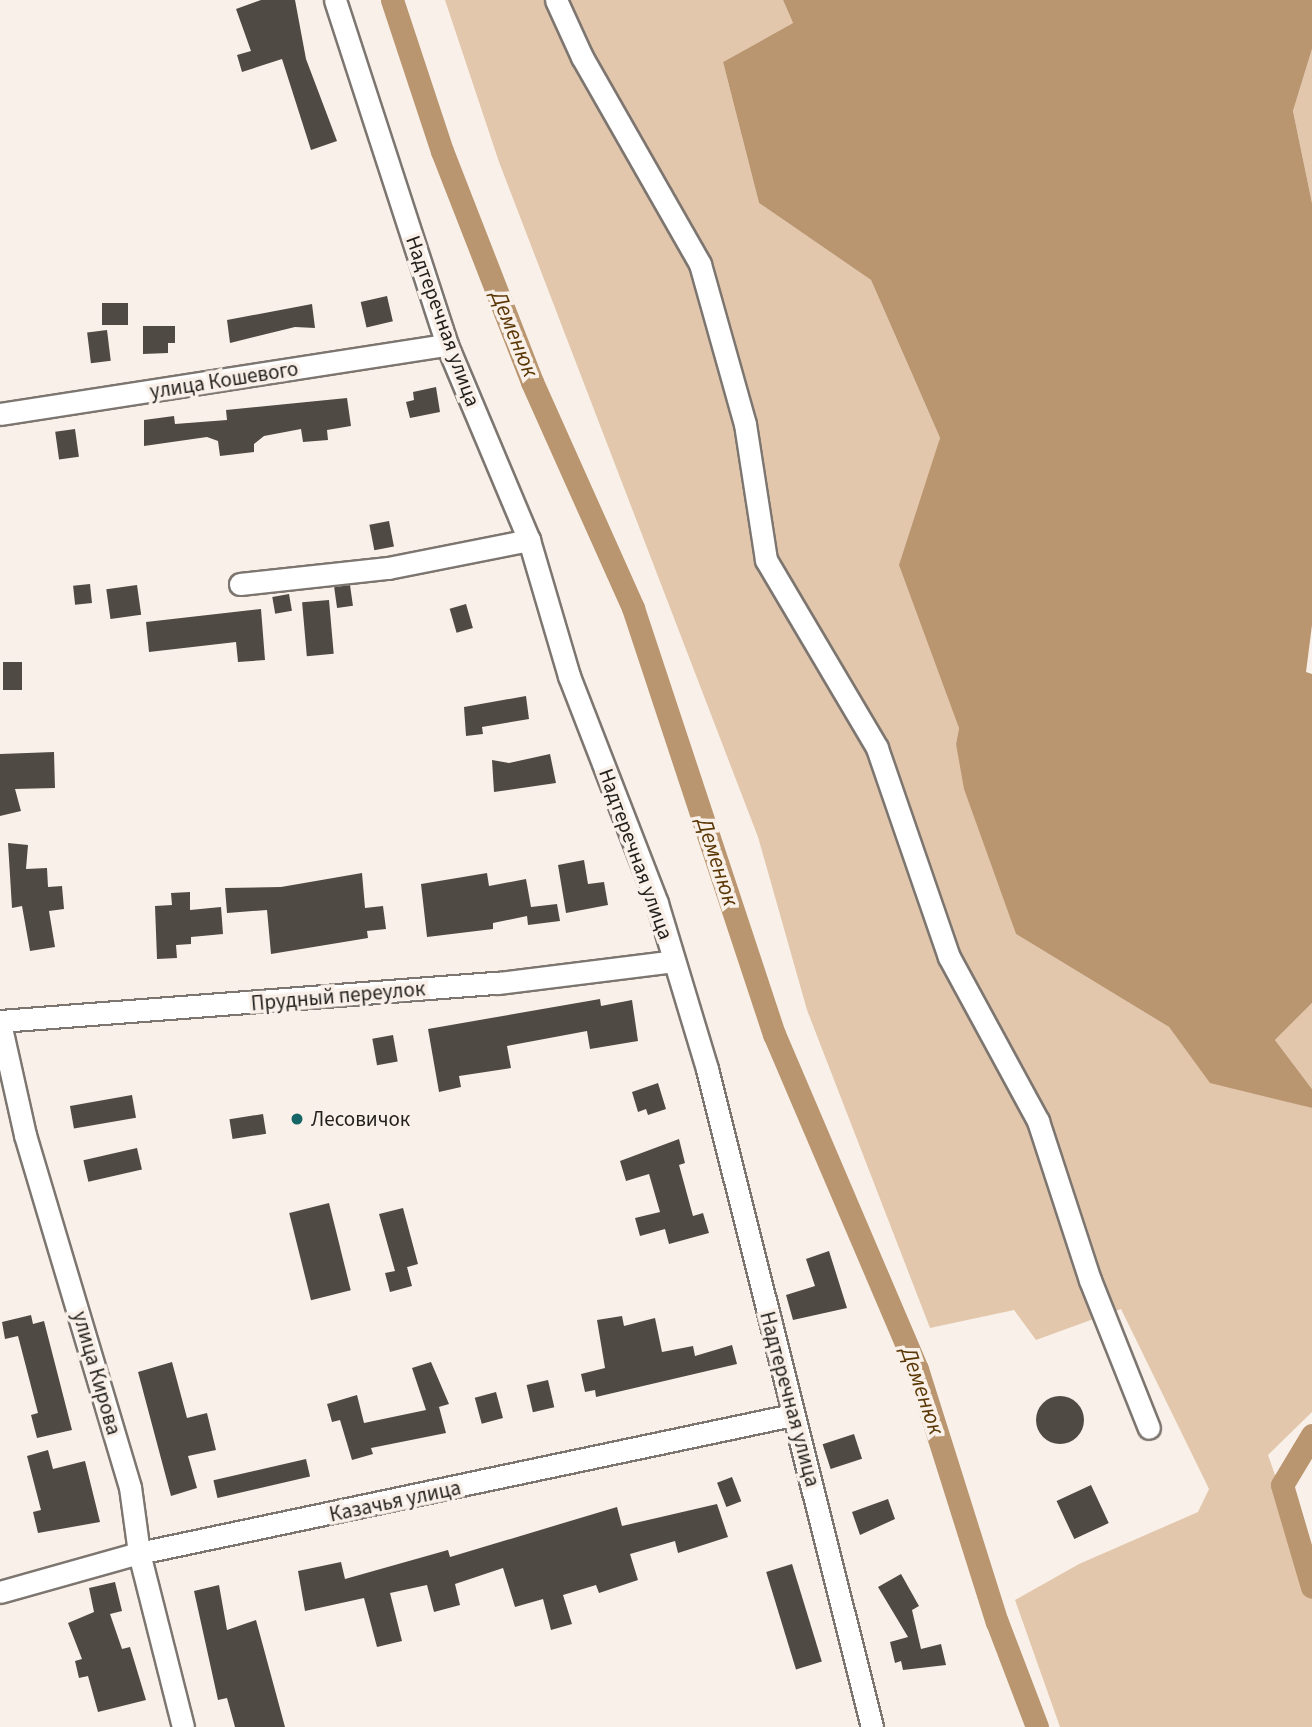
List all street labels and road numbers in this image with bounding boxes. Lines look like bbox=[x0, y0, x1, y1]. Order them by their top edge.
street label: Надтеречная улица bbox=[400, 232, 486, 410]
street label: улица Кошевого bbox=[148, 356, 300, 404]
street label: Надтеречная улица bbox=[593, 765, 679, 943]
street label: Прудный переулок bbox=[250, 976, 426, 1016]
street label: улица Кирова bbox=[67, 1308, 127, 1438]
street label: Надтеречная улица bbox=[755, 1309, 825, 1489]
street label: Казачья улица bbox=[327, 1475, 463, 1527]

